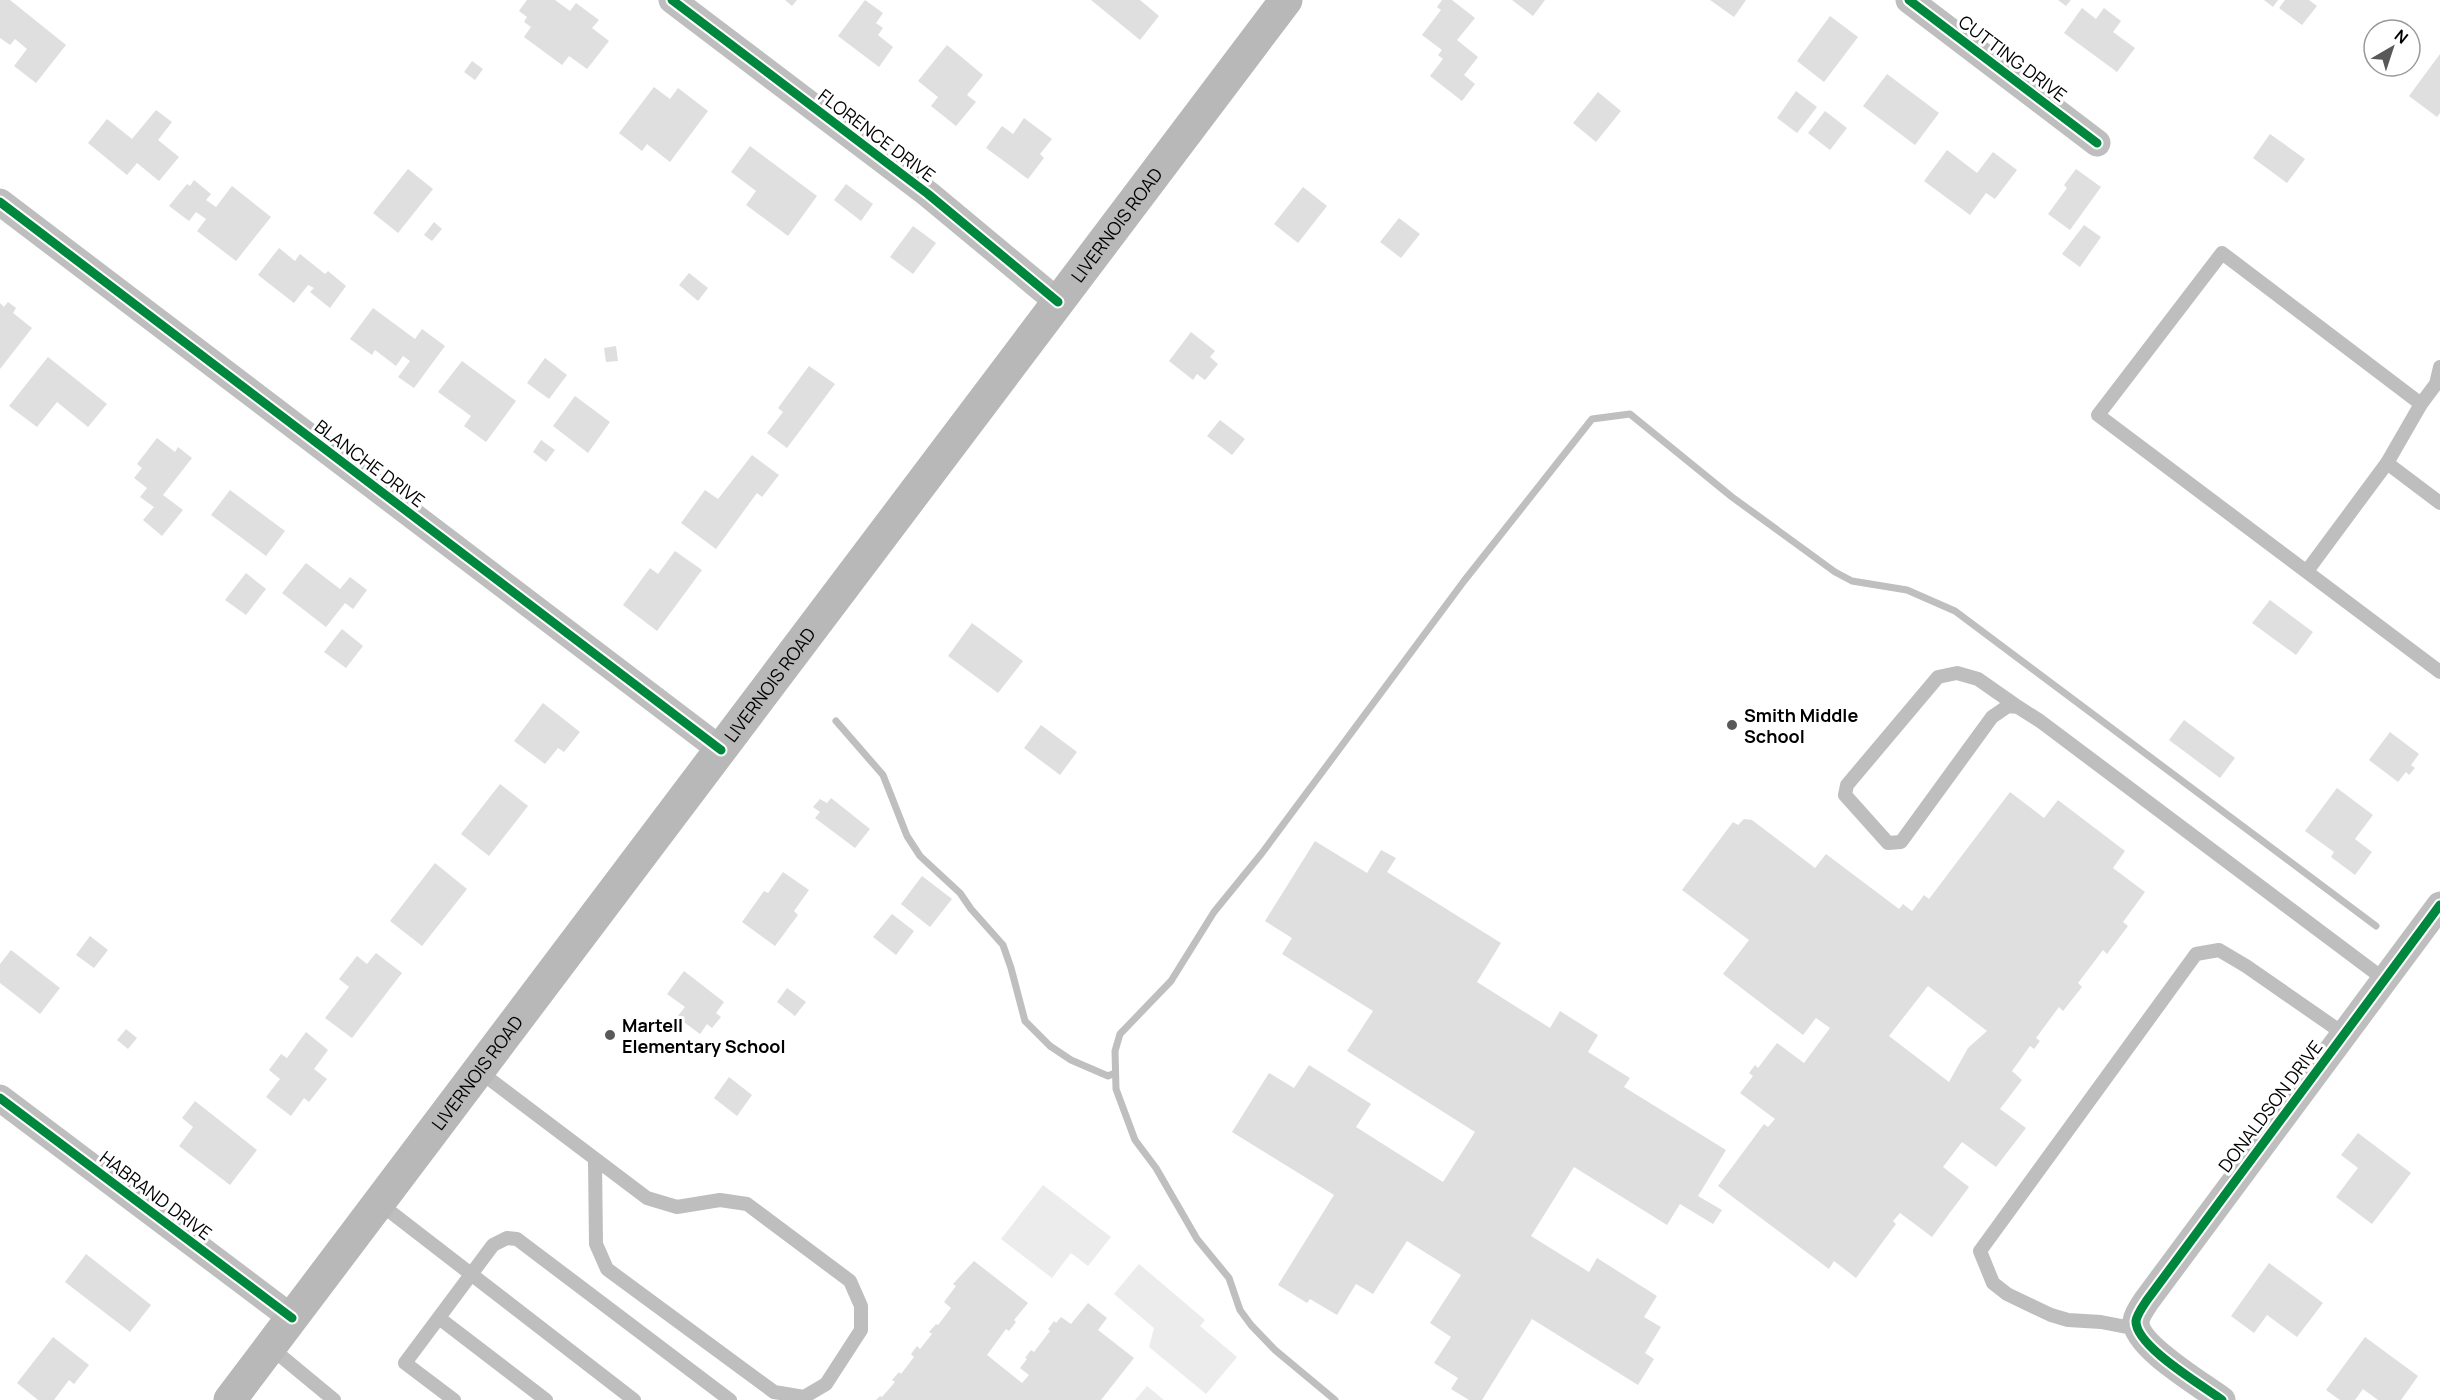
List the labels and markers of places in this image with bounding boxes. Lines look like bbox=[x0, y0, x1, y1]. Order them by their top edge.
place label: Smith Middle School bbox=[1744, 703, 1858, 748]
marker: Smith Middle School bbox=[1725, 718, 1739, 732]
place label: Martell Elementary School bbox=[622, 1013, 785, 1058]
marker: Martell Elementary School bbox=[603, 1028, 617, 1042]

